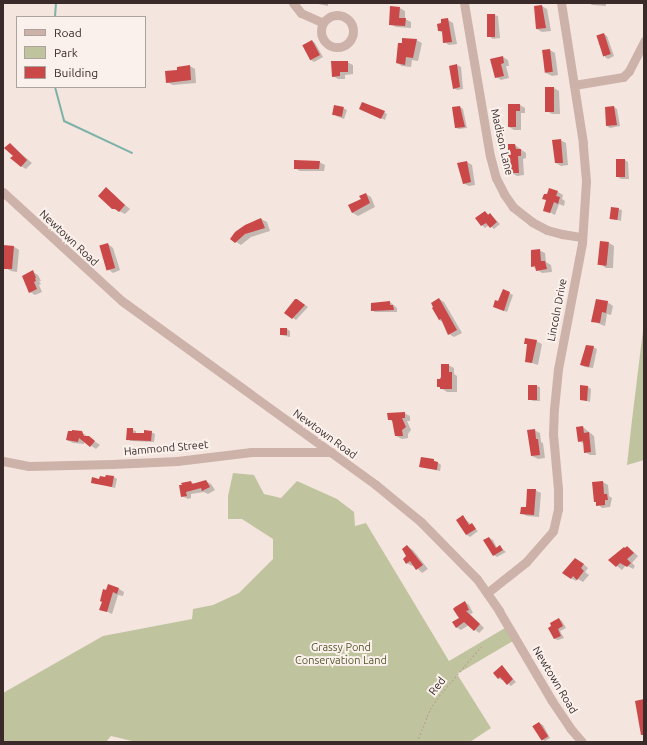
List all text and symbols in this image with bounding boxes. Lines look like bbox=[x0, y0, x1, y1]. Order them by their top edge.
legend bbox=[16, 16, 146, 88]
text: Road bbox=[54, 26, 82, 39]
text: Park bbox=[54, 46, 78, 59]
text: Building bbox=[54, 66, 98, 79]
street label: Madison Lane bbox=[488, 107, 516, 177]
street label: Newtown Road bbox=[37, 207, 101, 269]
street label: Lincoln Drive bbox=[544, 277, 570, 343]
street label: Newtown Road bbox=[290, 406, 360, 462]
street label: Hammond Street bbox=[123, 438, 209, 458]
park label: Grassy Pond Conservation Land bbox=[295, 641, 387, 667]
street label: Newtown Road bbox=[530, 644, 580, 716]
street label: Red bbox=[426, 674, 448, 698]

